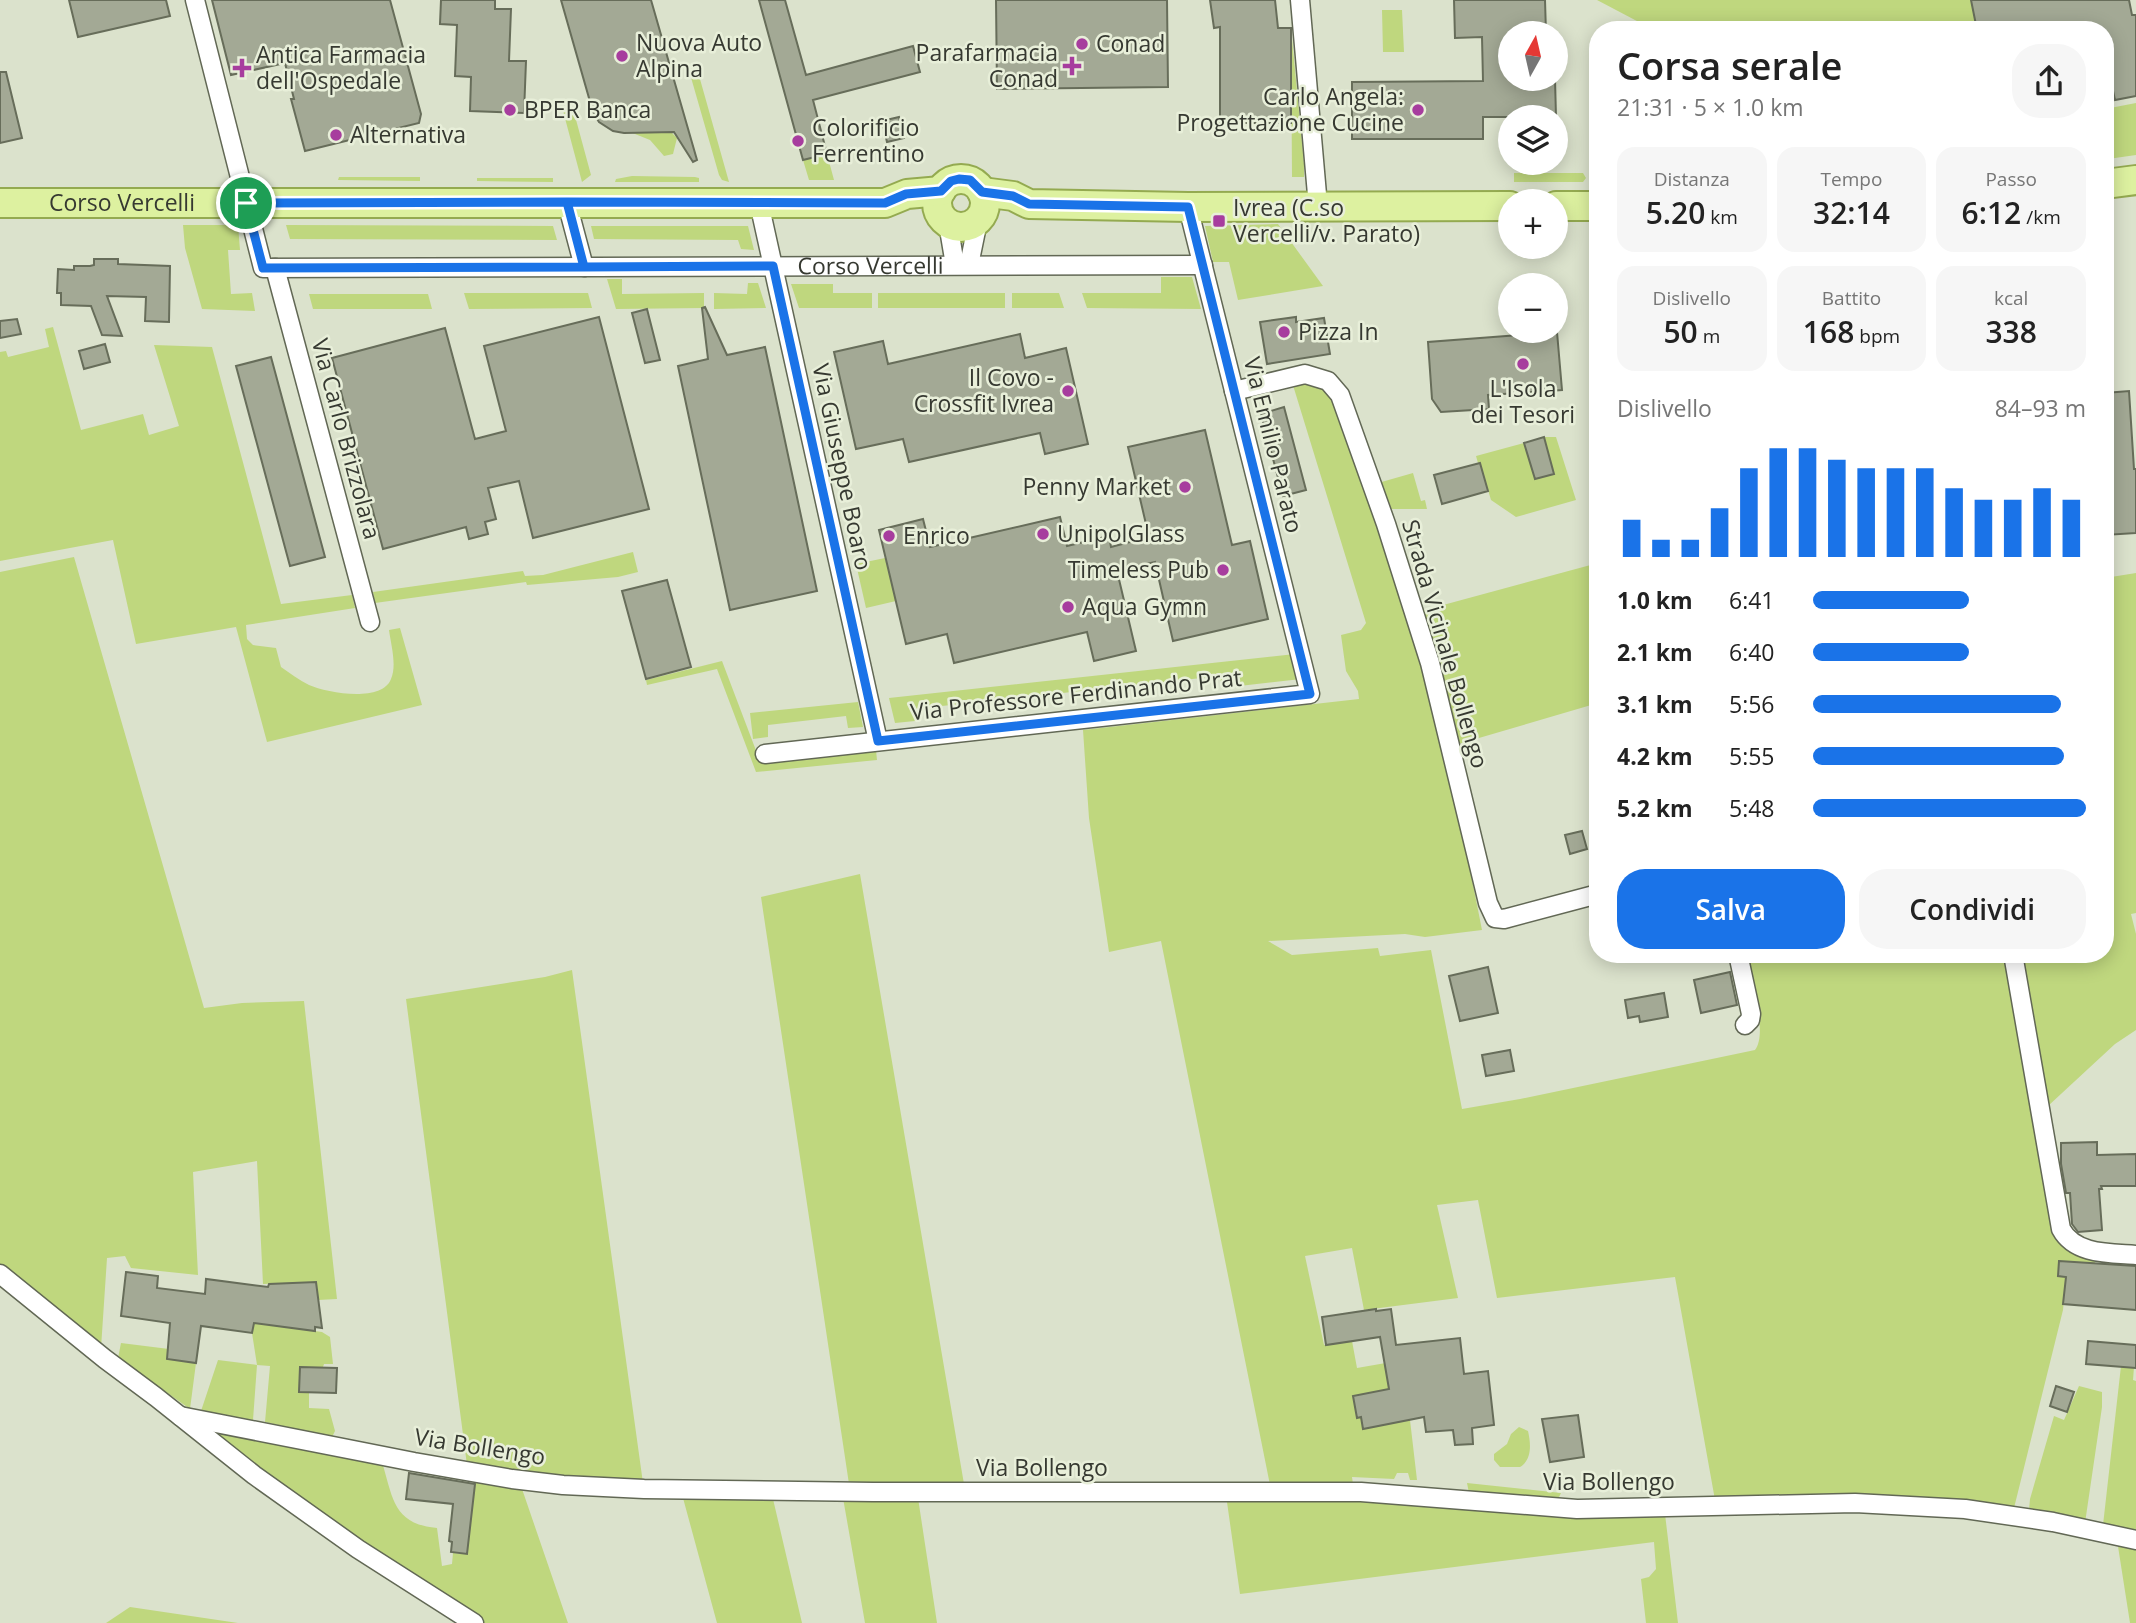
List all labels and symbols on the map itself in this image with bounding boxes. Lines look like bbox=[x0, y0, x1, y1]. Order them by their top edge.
north arrow bbox=[1498, 21, 1568, 91]
place label: Nuova Auto Alpina bbox=[636, 26, 762, 84]
place label: Conad bbox=[1096, 27, 1165, 59]
place label: Parafarmacia Conad bbox=[916, 36, 1058, 94]
marker: Conad bbox=[1074, 36, 1090, 52]
place label: Antica Farmacia dell'Ospedale bbox=[256, 38, 426, 96]
marker: Nuova Auto Alpina bbox=[614, 48, 630, 64]
marker: Parafarmacia Conad bbox=[1064, 58, 1080, 74]
marker: Antica Farmacia dell'Ospedale bbox=[234, 60, 250, 76]
place label: Carlo Angela: Progettazione Cucine bbox=[1176, 80, 1404, 138]
place label: BPER Banca bbox=[524, 93, 651, 125]
marker: BPER Banca bbox=[502, 102, 518, 118]
marker: Carlo Angela: Progettazione Cucine bbox=[1410, 102, 1426, 118]
place label: Colorificio Ferrentino bbox=[812, 111, 925, 169]
place label: Alternativa bbox=[350, 118, 466, 150]
marker: Alternativa bbox=[328, 127, 344, 143]
marker: Colorificio Ferrentino bbox=[790, 133, 806, 149]
pin bbox=[216, 173, 276, 233]
street label: Corso Vercelli bbox=[49, 186, 195, 218]
place label: Ivrea (C.so Vercelli/v. Parato) bbox=[1233, 191, 1420, 249]
marker: Ivrea (C.so Vercelli/v. Parato) bbox=[1211, 213, 1227, 229]
street label: Corso Vercelli bbox=[797, 249, 944, 281]
place label: Pizza In bbox=[1298, 315, 1379, 347]
marker: Pizza In bbox=[1276, 324, 1292, 340]
street label: Via Carlo Brizzolara bbox=[305, 335, 389, 543]
street label: Via Emilio Parato bbox=[1237, 353, 1311, 536]
marker: L'Isola dei Tesori bbox=[1515, 356, 1531, 372]
street label: Via Giuseppe Boaro bbox=[805, 361, 881, 573]
place label: Il Covo - Crossfit Ivrea bbox=[914, 361, 1054, 419]
place label: L'Isola dei Tesori bbox=[1471, 372, 1575, 430]
marker: Il Covo - Crossfit Ivrea bbox=[1060, 383, 1076, 399]
place label: Penny Market bbox=[1022, 470, 1171, 502]
marker: Penny Market bbox=[1177, 479, 1193, 495]
street label: Strada Vicinale Bollengo bbox=[1395, 516, 1497, 772]
place label: UnipolGlass bbox=[1057, 517, 1185, 549]
place label: Enrico bbox=[903, 519, 970, 551]
marker: UnipolGlass bbox=[1035, 526, 1051, 542]
marker: Enrico bbox=[881, 528, 897, 544]
place label: Timeless Pub bbox=[1068, 553, 1209, 585]
marker: Timeless Pub bbox=[1215, 562, 1231, 578]
place label: Aqua Gymn bbox=[1082, 590, 1207, 622]
marker: Aqua Gymn bbox=[1060, 599, 1076, 615]
street label: Via Professore Ferdinando Prat bbox=[909, 661, 1243, 727]
street label: Via Bollengo bbox=[412, 1420, 548, 1472]
street label: Via Bollengo bbox=[976, 1451, 1108, 1483]
street label: Via Bollengo bbox=[1543, 1465, 1675, 1497]

